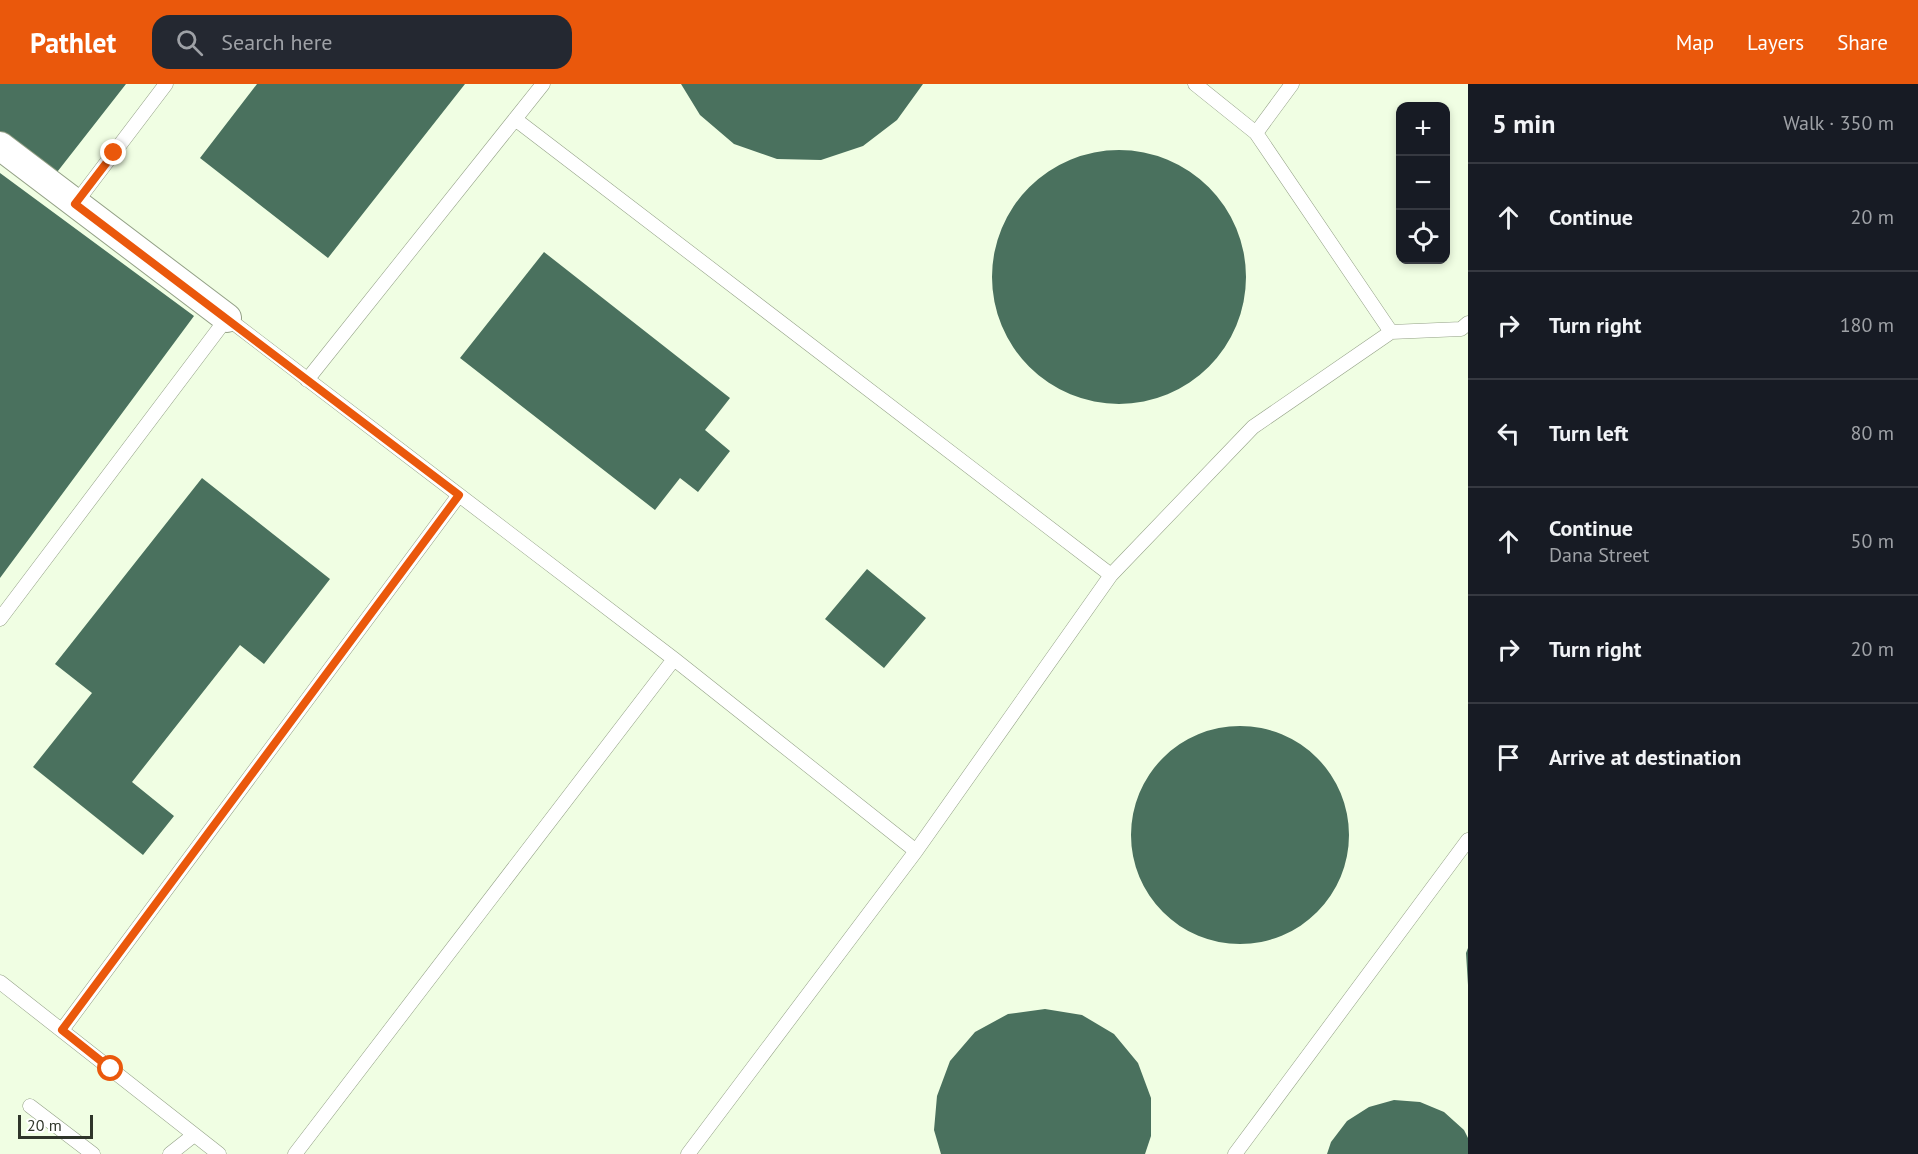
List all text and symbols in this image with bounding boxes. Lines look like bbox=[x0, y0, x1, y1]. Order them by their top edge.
search box bbox=[152, 15, 572, 69]
text: Pathlet bbox=[30, 24, 116, 61]
icon: search bbox=[173, 26, 206, 59]
text: Search here bbox=[221, 28, 332, 56]
text: Map bbox=[1676, 29, 1714, 56]
text: Layers bbox=[1747, 29, 1804, 56]
text: Share bbox=[1837, 29, 1888, 56]
map controls bbox=[1396, 102, 1450, 264]
button: + bbox=[1396, 102, 1450, 156]
text: 5 min bbox=[1492, 107, 1555, 140]
text: Walk · 350 m bbox=[1783, 110, 1894, 136]
route end bbox=[100, 139, 126, 165]
button: − bbox=[1396, 156, 1450, 210]
icon: ahead bbox=[1492, 201, 1525, 234]
text: Continue bbox=[1549, 203, 1633, 231]
text: 20 m bbox=[1851, 204, 1894, 230]
button: locate bbox=[1396, 210, 1450, 264]
icon: right bbox=[1492, 309, 1525, 342]
text: Turn right bbox=[1549, 311, 1641, 339]
text: 180 m bbox=[1840, 312, 1894, 338]
icon: left bbox=[1492, 417, 1525, 450]
text: Turn left bbox=[1549, 419, 1629, 447]
text: 80 m bbox=[1851, 420, 1894, 446]
text: Continue bbox=[1549, 514, 1633, 542]
icon: ahead bbox=[1492, 525, 1525, 558]
text: 50 m bbox=[1851, 528, 1894, 554]
text: Dana Street bbox=[1549, 542, 1649, 568]
icon: right bbox=[1492, 633, 1525, 666]
text: Turn right bbox=[1549, 635, 1641, 663]
text: 20 m bbox=[1851, 636, 1894, 662]
icon: arrive bbox=[1492, 741, 1525, 774]
text: Arrive at destination bbox=[1549, 743, 1741, 771]
route start bbox=[97, 1055, 123, 1081]
scale bar bbox=[18, 1112, 93, 1140]
text: 20 m bbox=[27, 1115, 62, 1135]

